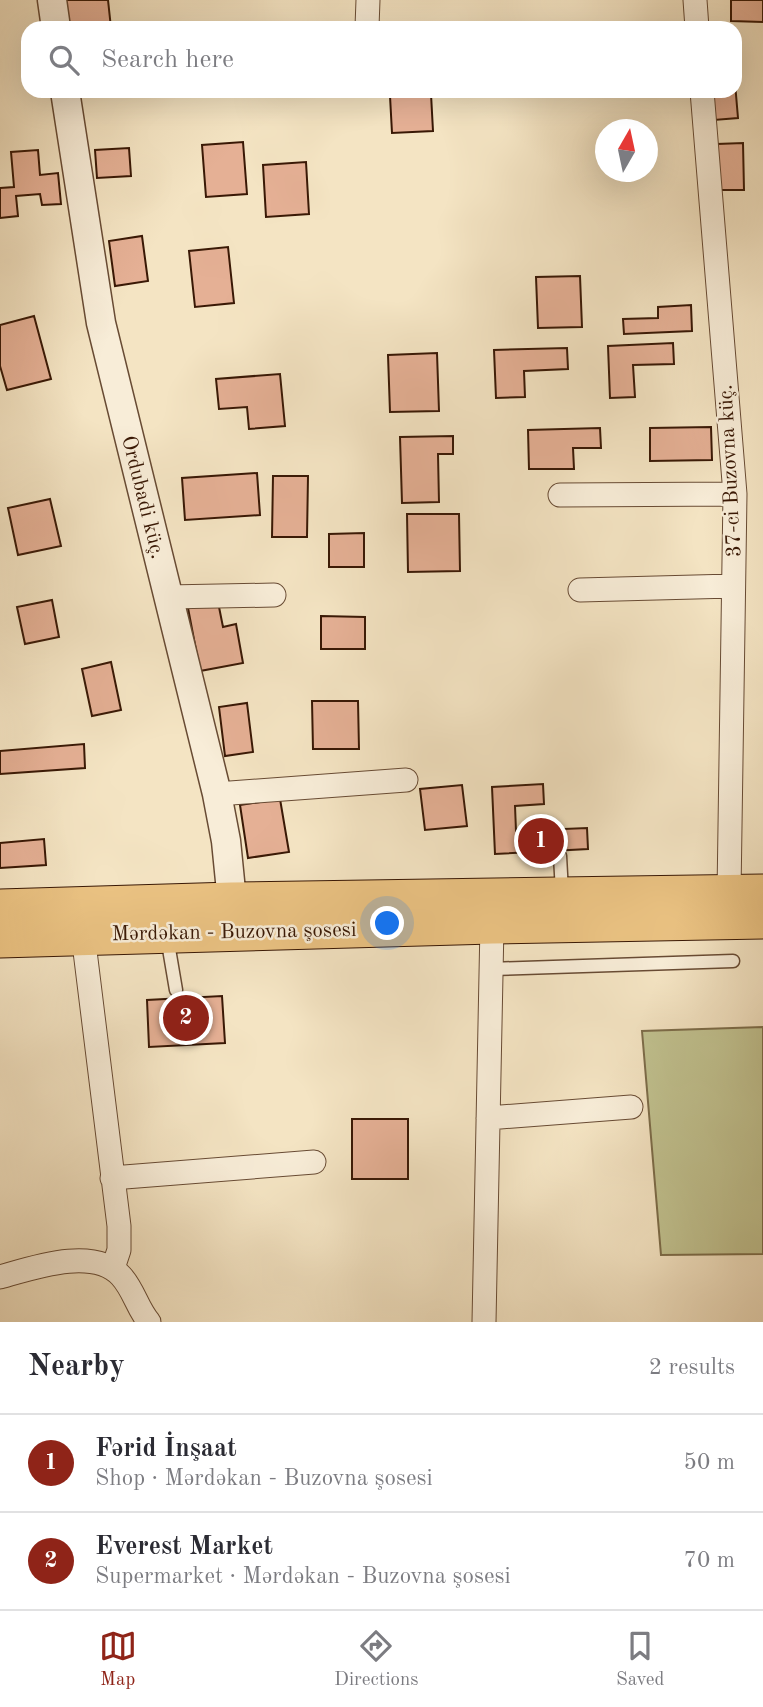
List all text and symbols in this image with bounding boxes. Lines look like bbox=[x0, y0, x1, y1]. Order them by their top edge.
search box bbox=[21, 21, 742, 98]
icon: search bbox=[45, 41, 83, 79]
text: Search here bbox=[101, 47, 234, 73]
north arrow bbox=[595, 119, 658, 182]
street label: 37-ci Buzovna küç. bbox=[715, 384, 746, 558]
street label: Ordubadi küç. bbox=[117, 434, 168, 561]
pin: 1 bbox=[518, 815, 564, 867]
your location bbox=[370, 906, 404, 940]
street label: Mərdəkan - Buzovna şosesi bbox=[111, 920, 357, 945]
pin: 2 bbox=[163, 992, 209, 1044]
text: Nearby bbox=[28, 1352, 125, 1382]
text: 2 results bbox=[649, 1356, 735, 1379]
text: Fərid İnşaat bbox=[95, 1436, 237, 1462]
text: 1 bbox=[44, 1451, 58, 1474]
text: 50 m bbox=[684, 1451, 735, 1474]
text: Shop · Mərdəkan - Buzovna şosesi bbox=[95, 1467, 433, 1490]
text: Everest Market bbox=[95, 1534, 273, 1560]
text: 2 bbox=[44, 1549, 58, 1572]
text: 70 m bbox=[684, 1549, 735, 1572]
text: Supermarket · Mərdəkan - Buzovna şosesi bbox=[95, 1565, 511, 1588]
tab: Map bbox=[99, 1627, 137, 1692]
tab: Directions bbox=[334, 1627, 419, 1692]
tab: Saved bbox=[616, 1627, 664, 1692]

